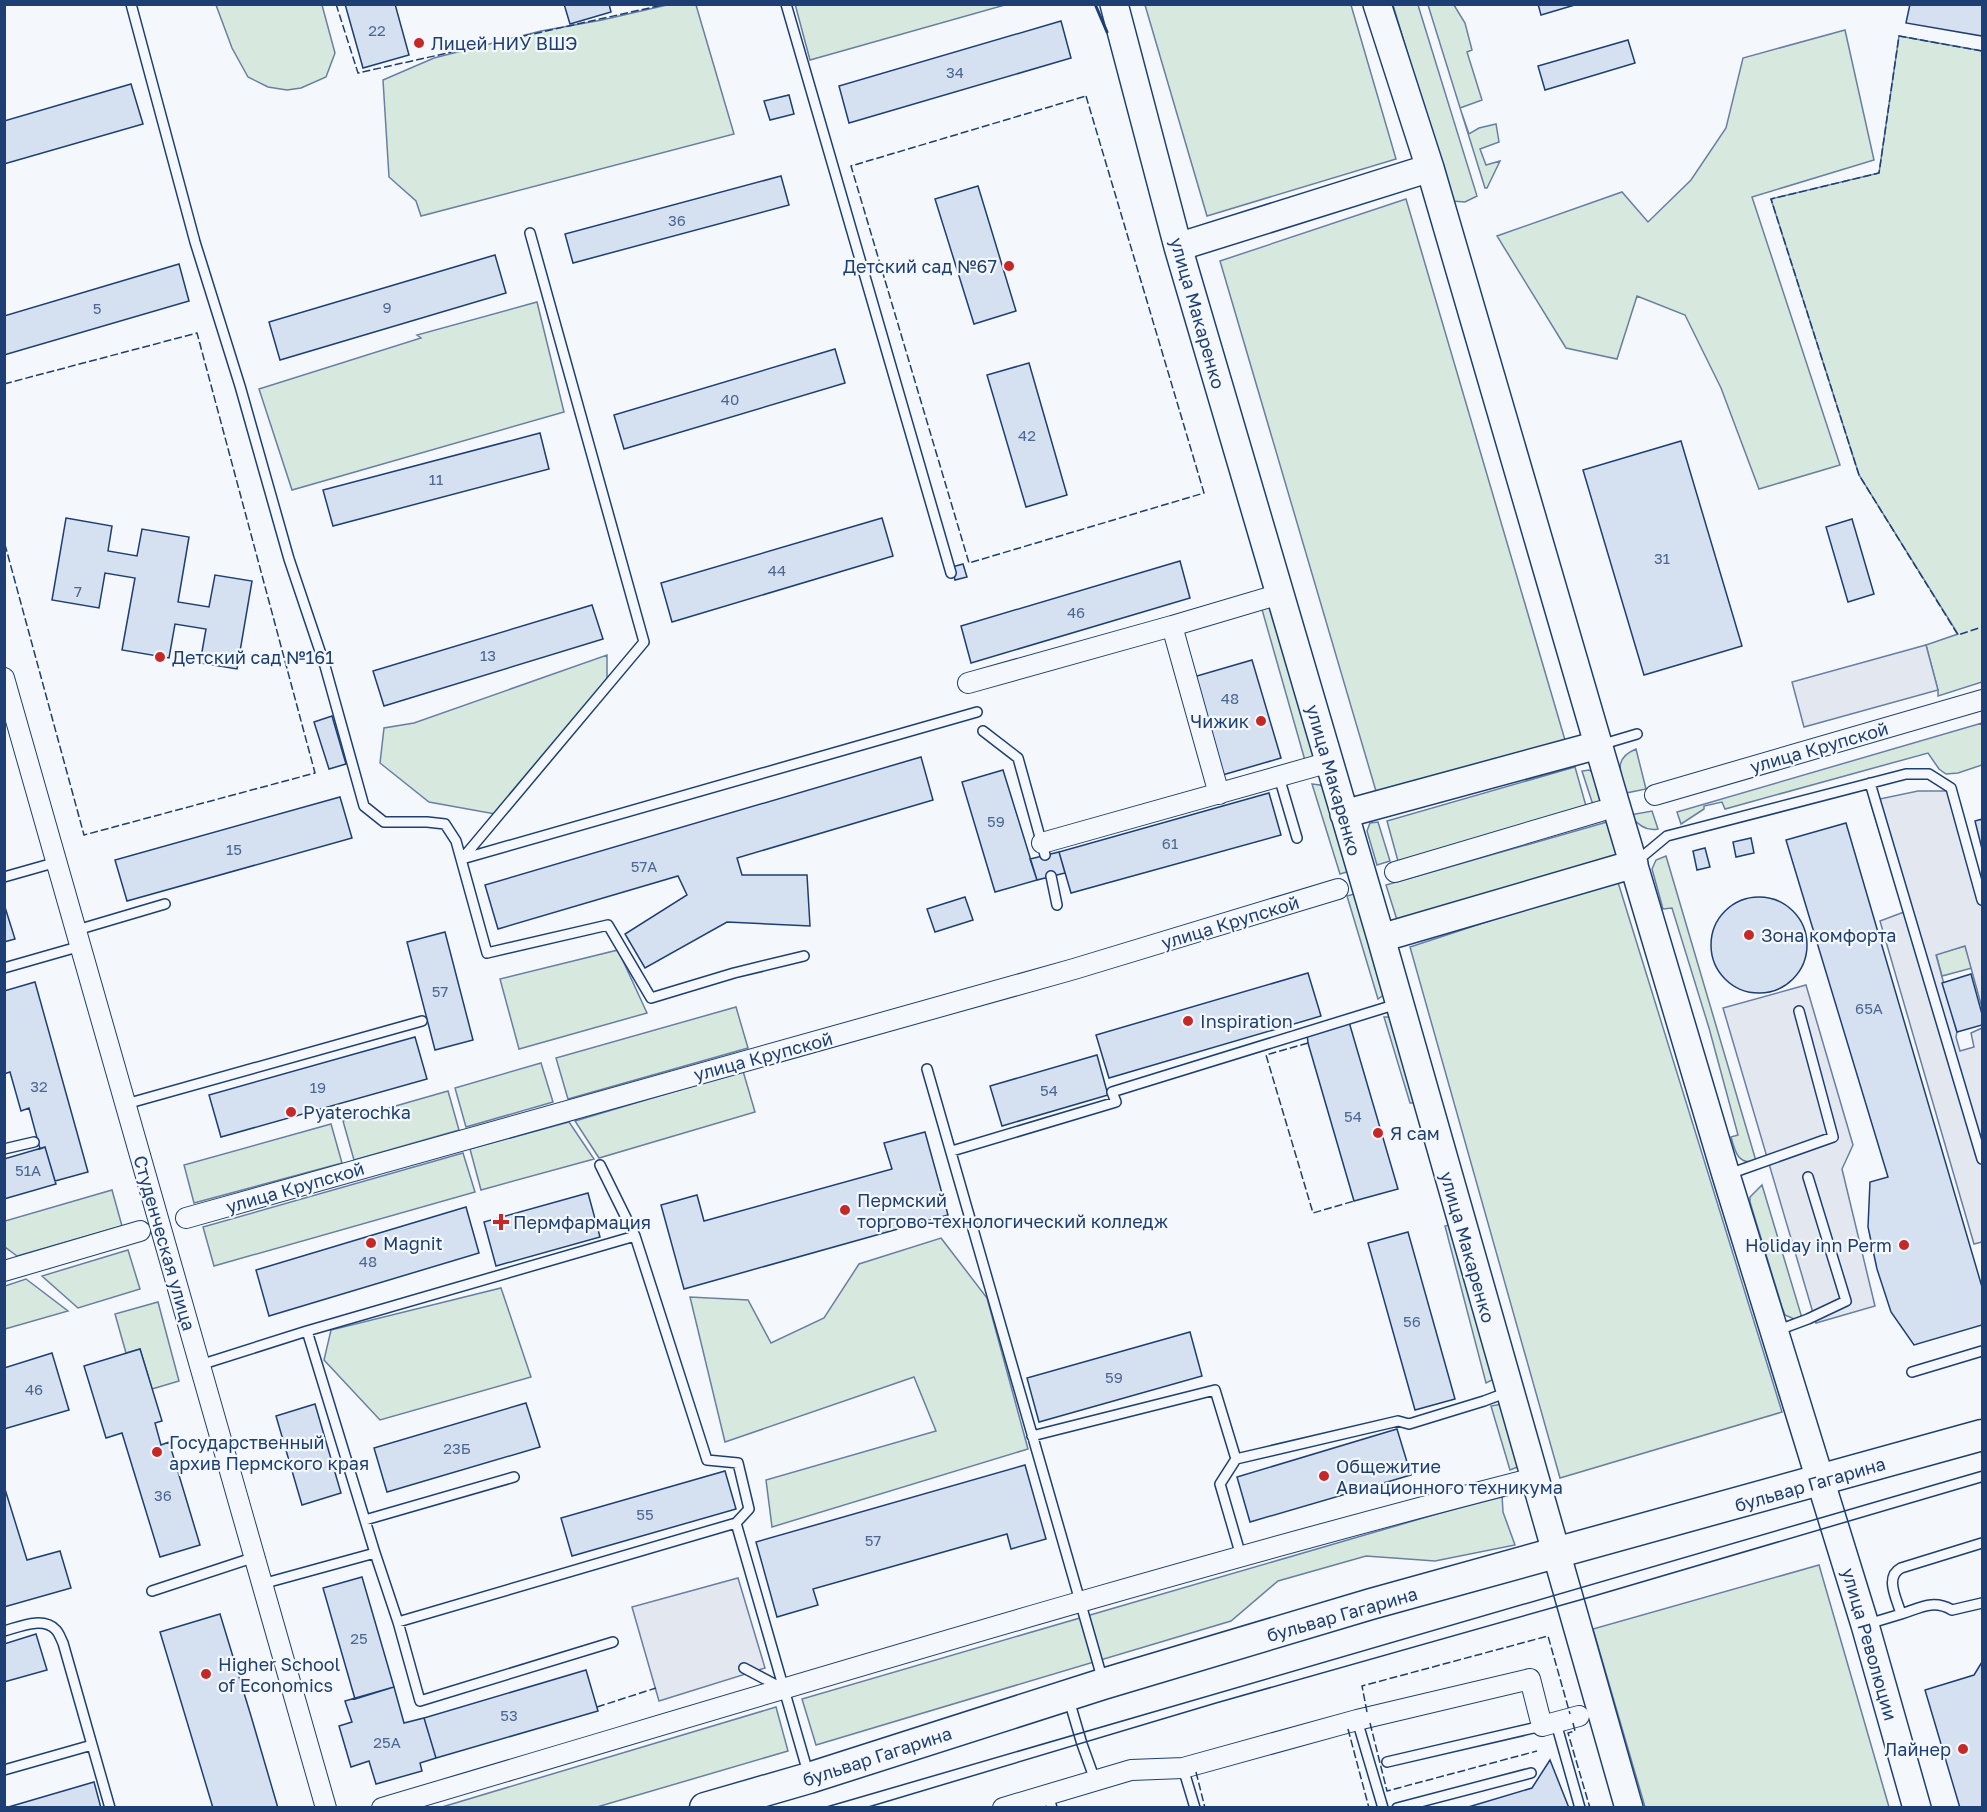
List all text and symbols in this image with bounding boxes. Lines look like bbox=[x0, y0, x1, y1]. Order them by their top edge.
house number: 22 bbox=[368, 21, 386, 39]
place label: Лицей НИУ ВШЭ bbox=[431, 32, 578, 54]
marker: Лицей НИУ ВШЭ bbox=[412, 36, 426, 50]
house number: 34 bbox=[946, 63, 964, 81]
house number: 36 bbox=[668, 211, 686, 229]
street label: улица Макаренко bbox=[1166, 235, 1230, 391]
place label: Детский сад №67 bbox=[843, 255, 997, 277]
marker: Детский сад №67 bbox=[1002, 259, 1016, 273]
house number: 9 bbox=[382, 298, 392, 316]
house number: 5 bbox=[93, 299, 101, 317]
house number: 40 bbox=[721, 390, 739, 408]
house number: 42 bbox=[1018, 426, 1036, 444]
house number: 11 bbox=[429, 470, 443, 488]
house number: 31 bbox=[1654, 549, 1670, 567]
house number: 44 bbox=[768, 561, 786, 579]
house number: 7 bbox=[74, 582, 82, 600]
house number: 46 bbox=[1067, 603, 1085, 621]
place label: Детский сад №161 bbox=[172, 646, 334, 668]
house number: 13 bbox=[480, 646, 496, 664]
marker: Детский сад №161 bbox=[153, 650, 167, 664]
house number: 48 bbox=[1221, 689, 1239, 707]
street label: улица Макаренко bbox=[1302, 702, 1366, 858]
place label: Чижик bbox=[1190, 710, 1249, 732]
marker: Чижик bbox=[1254, 714, 1268, 728]
street label: улица Крупской bbox=[1747, 717, 1891, 777]
house number: 59 bbox=[987, 812, 1005, 830]
house number: 61 bbox=[1162, 834, 1178, 852]
house number: 15 bbox=[226, 840, 242, 858]
house number: 57А bbox=[631, 857, 657, 875]
street label: улица Крупской bbox=[1158, 891, 1302, 953]
place label: Зона комфорта bbox=[1761, 924, 1896, 946]
marker: Зона комфорта bbox=[1742, 928, 1756, 942]
house number: 57 bbox=[432, 982, 448, 1000]
house number: 65А bbox=[1855, 999, 1883, 1017]
place label: Inspiration bbox=[1200, 1010, 1293, 1032]
marker: Inspiration bbox=[1181, 1014, 1195, 1028]
street label: улица Крупской bbox=[691, 1027, 835, 1085]
house number: 32 bbox=[30, 1077, 48, 1095]
house number: 19 bbox=[310, 1078, 326, 1096]
house number: 54 bbox=[1040, 1081, 1058, 1099]
place label: Pyaterochka bbox=[303, 1101, 411, 1123]
marker: Pyaterochka bbox=[284, 1105, 298, 1119]
house number: 54 bbox=[1344, 1107, 1362, 1125]
place label: Я сам bbox=[1390, 1122, 1440, 1144]
marker: Я сам bbox=[1371, 1126, 1385, 1140]
street label: Студенческая улица bbox=[129, 1153, 201, 1333]
street label: улица Крупской bbox=[223, 1157, 367, 1217]
house number: 51А bbox=[15, 1161, 41, 1179]
street label: улица Макаренко bbox=[1436, 1169, 1500, 1325]
place label: Пермский торгово-технологический колледж bbox=[857, 1189, 1168, 1232]
marker: Пермский торгово-технологический колледж bbox=[838, 1203, 852, 1217]
place label: Пермфармация bbox=[513, 1211, 651, 1233]
marker: Пермфармация bbox=[494, 1215, 508, 1229]
place label: Magnit bbox=[383, 1232, 443, 1254]
place label: Holiday inn Perm bbox=[1745, 1234, 1892, 1256]
marker: Magnit bbox=[364, 1236, 378, 1250]
marker: Holiday inn Perm bbox=[1897, 1238, 1911, 1252]
house number: 48 bbox=[359, 1252, 377, 1270]
house number: 56 bbox=[1403, 1312, 1421, 1330]
house number: 59 bbox=[1105, 1368, 1123, 1386]
house number: 46 bbox=[25, 1380, 43, 1398]
place label: Государственный архив Пермского края bbox=[169, 1431, 369, 1474]
house number: 23Б bbox=[443, 1439, 471, 1457]
marker: Государственный архив Пермского края bbox=[150, 1445, 164, 1459]
street label: бульвар Гагарина bbox=[1732, 1452, 1888, 1516]
place label: Общежитие Авиационного техникума bbox=[1336, 1455, 1563, 1498]
marker: Общежитие Авиационного техникума bbox=[1317, 1469, 1331, 1483]
house number: 36 bbox=[154, 1486, 172, 1504]
house number: 55 bbox=[636, 1505, 654, 1523]
house number: 57 bbox=[865, 1531, 881, 1549]
street label: улица Революции bbox=[1838, 1565, 1902, 1723]
street label: бульвар Гагарина bbox=[1264, 1582, 1420, 1646]
house number: 25 bbox=[350, 1629, 368, 1647]
place label: Higher School of Economics bbox=[218, 1653, 341, 1696]
marker: Higher School of Economics bbox=[199, 1667, 213, 1681]
house number: 53 bbox=[500, 1706, 518, 1724]
street label: бульвар Гагарина bbox=[800, 1721, 954, 1791]
house number: 25А bbox=[373, 1733, 401, 1751]
place label: Лайнер bbox=[1884, 1738, 1951, 1760]
marker: Лайнер bbox=[1956, 1742, 1970, 1756]

